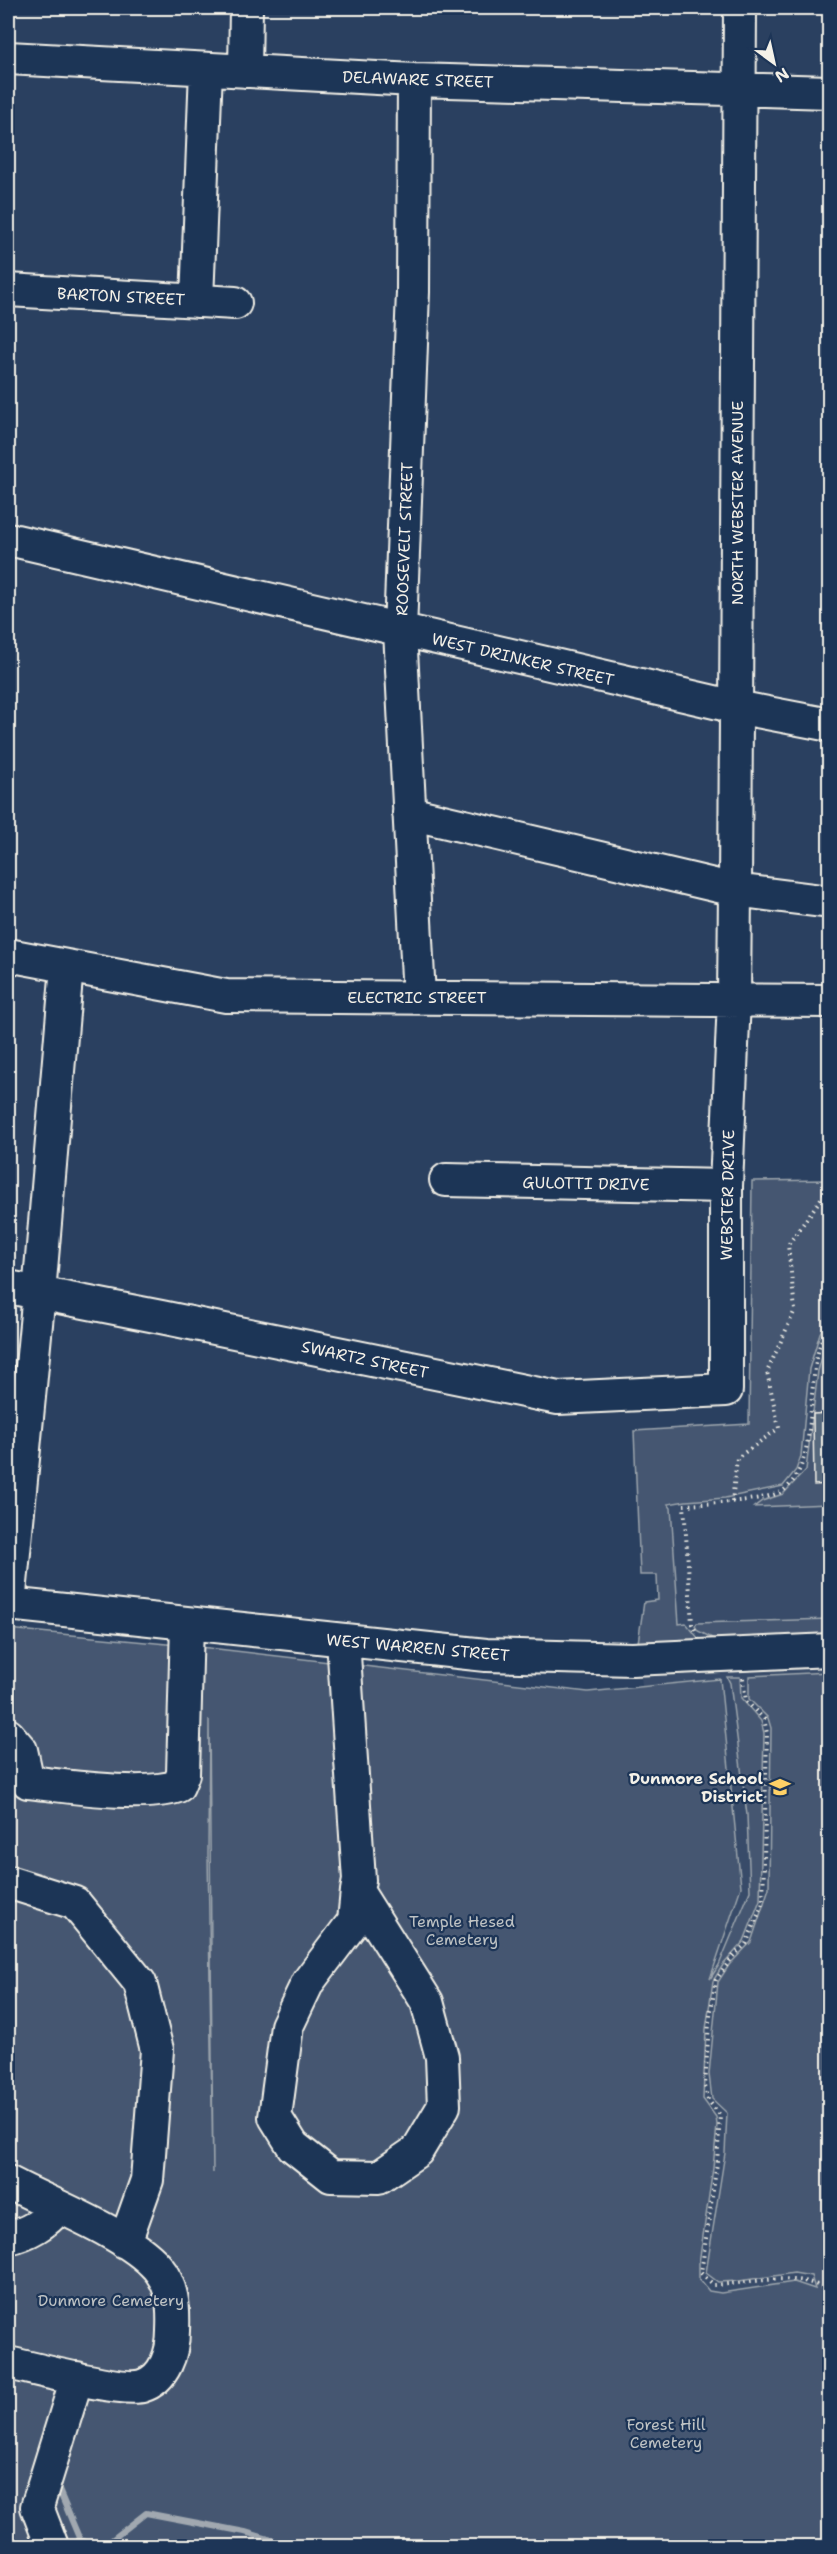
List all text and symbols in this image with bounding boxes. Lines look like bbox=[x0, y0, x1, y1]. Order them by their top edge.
north arrow bbox=[744, 33, 804, 93]
text: N bbox=[771, 63, 793, 87]
street label: DELAWARE STREET bbox=[342, 66, 494, 93]
street label: BARTON STREET bbox=[56, 283, 186, 310]
street label: NORTH WEBSTER AVENUE bbox=[727, 401, 748, 605]
street label: ROOSEVELT STREET bbox=[391, 462, 418, 616]
street label: WEST DRINKER STREET bbox=[430, 628, 616, 691]
street label: ELECTRIC STREET bbox=[347, 987, 487, 1008]
street label: WEBSTER DRIVE bbox=[716, 1129, 739, 1261]
street label: GULOTTI DRIVE bbox=[522, 1172, 650, 1195]
street label: SWARTZ STREET bbox=[299, 1336, 430, 1383]
street label: WEST WARREN STREET bbox=[325, 1629, 511, 1666]
place label: Dunmore School District bbox=[629, 1768, 763, 1807]
school or university icon: Dunmore School District bbox=[768, 1775, 792, 1799]
park label: Temple Hesed Cemetery bbox=[409, 1911, 515, 1950]
park label: Dunmore Cemetery bbox=[38, 2290, 184, 2311]
park label: Forest Hill Cemetery bbox=[627, 2414, 706, 2453]

